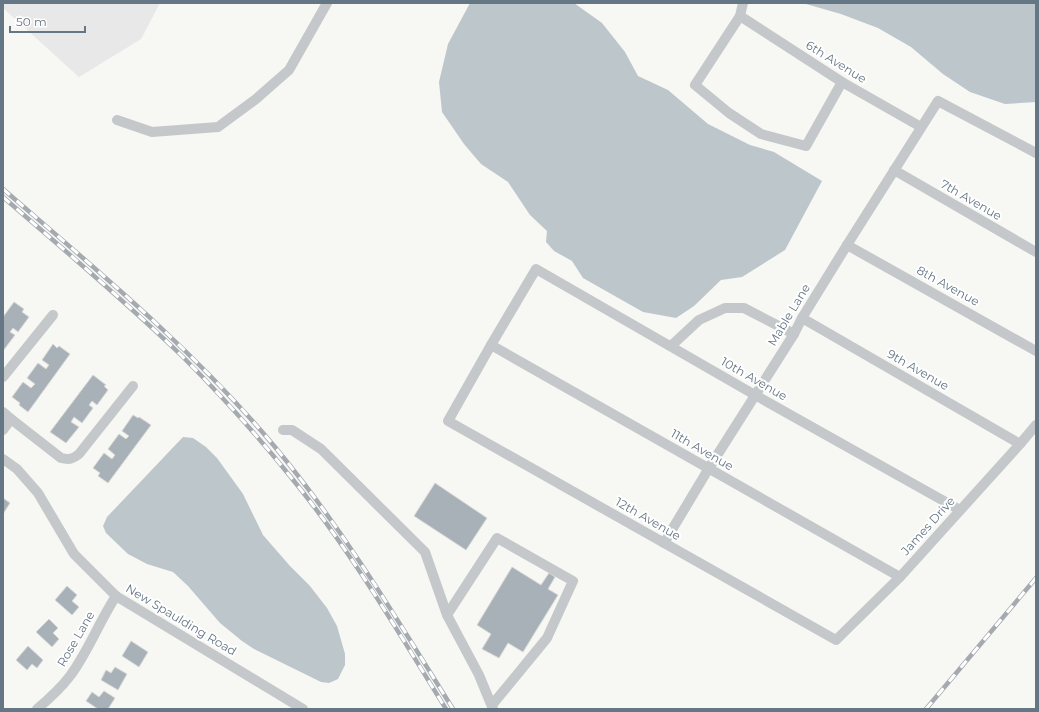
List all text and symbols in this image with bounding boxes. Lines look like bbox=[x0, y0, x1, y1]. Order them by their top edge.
scale bar bbox=[10, 8, 85, 34]
text: 50 m bbox=[16, 14, 47, 29]
street label: 6th Avenue bbox=[803, 37, 869, 86]
street label: 7th Avenue bbox=[938, 176, 1005, 223]
street label: 8th Avenue bbox=[914, 262, 982, 309]
street label: Mable Lane bbox=[764, 281, 813, 349]
street label: 9th Avenue bbox=[885, 346, 952, 393]
street label: 10th Avenue bbox=[719, 354, 790, 404]
street label: 11th Avenue bbox=[668, 426, 736, 474]
street label: James Drive bbox=[897, 493, 958, 559]
street label: 12th Avenue bbox=[613, 494, 683, 543]
street label: New Spaulding Road bbox=[123, 581, 239, 659]
street label: Rose Lane bbox=[54, 608, 98, 669]

